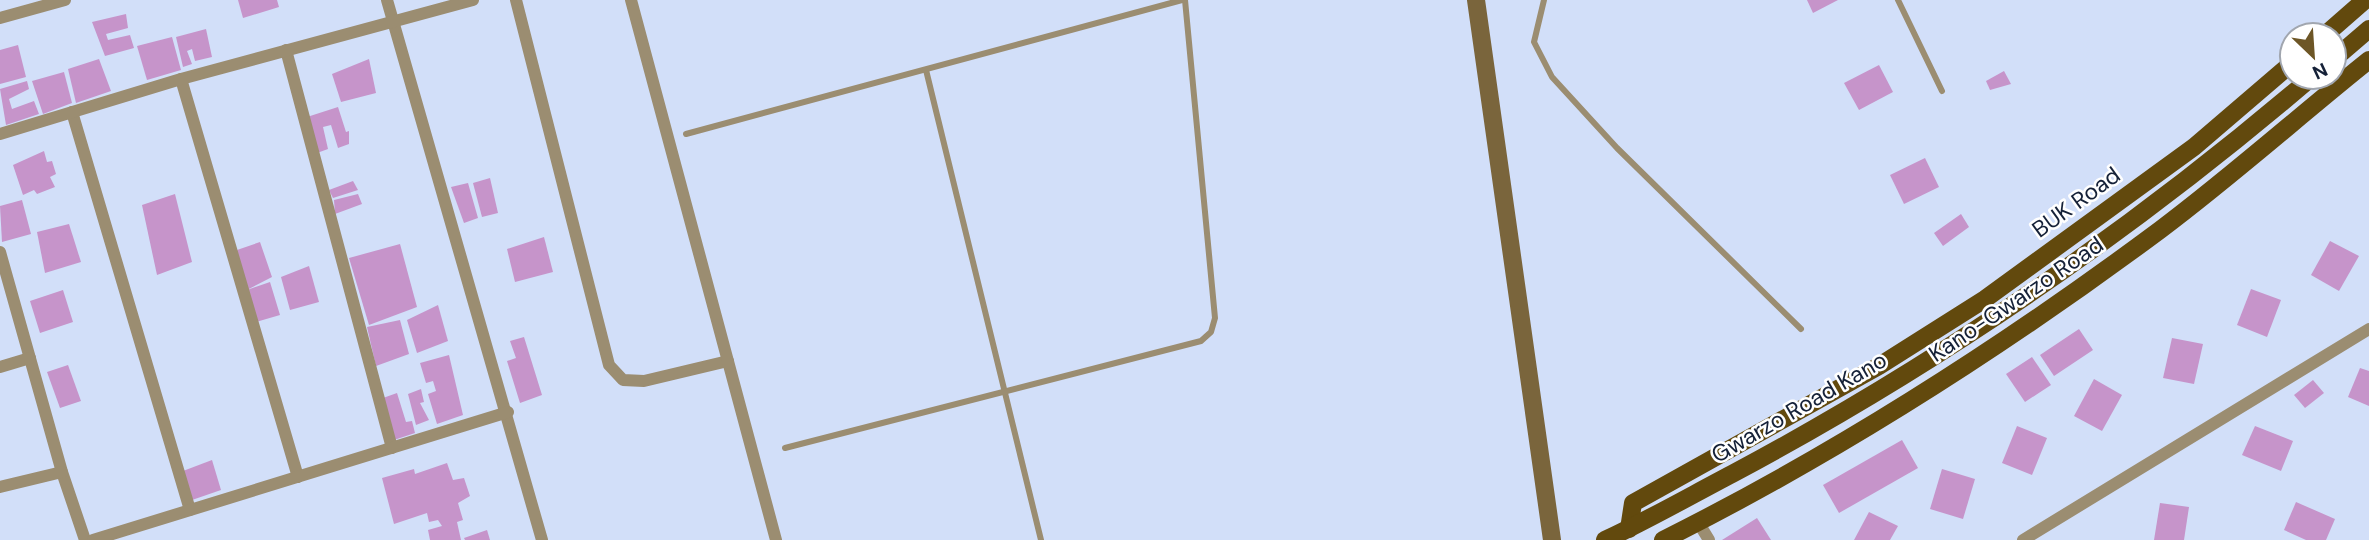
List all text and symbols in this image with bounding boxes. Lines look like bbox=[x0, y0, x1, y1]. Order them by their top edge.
north arrow bbox=[2278, 21, 2348, 91]
text: N bbox=[2308, 57, 2332, 85]
street label: BUK Road bbox=[2026, 160, 2126, 244]
street label: Kano-Gwarzo Road bbox=[1923, 229, 2109, 369]
street label: Gwarzo Road Kano bbox=[1706, 345, 1892, 469]

